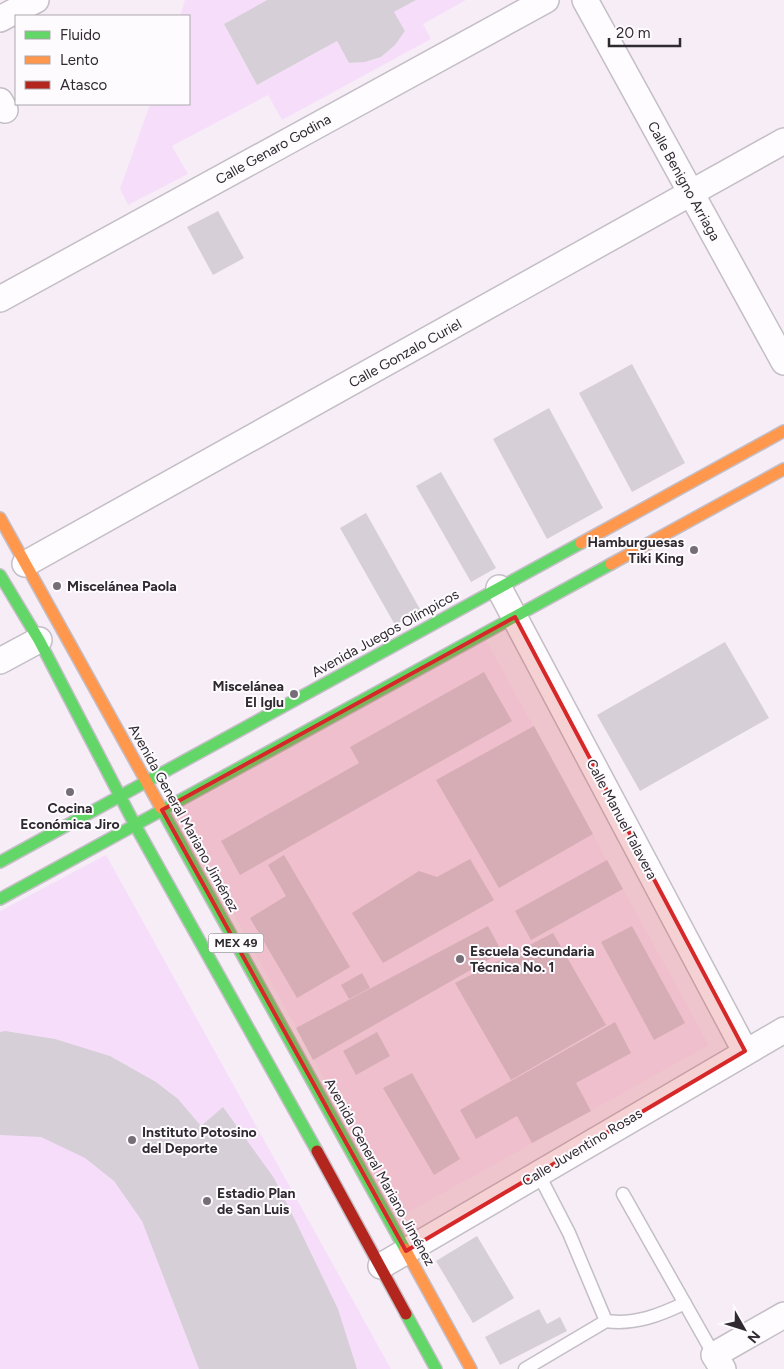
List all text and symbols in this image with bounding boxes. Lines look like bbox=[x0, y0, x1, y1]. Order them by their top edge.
legend bbox=[15, 15, 190, 105]
scale bar bbox=[609, 15, 680, 47]
text: 20 m bbox=[616, 24, 650, 42]
text: Fluido bbox=[60, 26, 101, 44]
text: Lento bbox=[60, 51, 99, 69]
text: Atasco bbox=[60, 76, 108, 94]
street label: Calle Genaro Godina bbox=[213, 111, 334, 188]
street label: Calle Benigno Arriaga bbox=[644, 118, 723, 244]
street label: Calle Gonzalo Curiel bbox=[346, 315, 465, 392]
place label: Hamburguesas Tiki King bbox=[588, 534, 684, 567]
marker: Hamburguesas Tiki King bbox=[688, 544, 700, 556]
place label: Miscelánea Paola bbox=[67, 578, 177, 595]
marker: Miscelánea Paola bbox=[51, 580, 63, 592]
street label: Avenida Juegos Olímpicos bbox=[309, 586, 462, 681]
place label: Miscelánea El Iglu bbox=[212, 678, 284, 711]
marker: Miscelánea El Iglu bbox=[288, 688, 300, 700]
street label: Avenida General Mariano Jiménez bbox=[125, 721, 242, 915]
street label: Calle Manuel Talavera bbox=[583, 756, 661, 882]
marker: Cocina Económica Jiro bbox=[64, 786, 76, 798]
place label: Cocina Económica Jiro bbox=[20, 800, 120, 833]
road number: MEX 49 bbox=[208, 934, 264, 952]
place label: Escuela Secundaria Técnica No. 1 bbox=[470, 943, 594, 976]
marker: Escuela Secundaria Técnica No. 1 bbox=[454, 953, 466, 965]
street label: Avenida General Mariano Jiménez bbox=[321, 1075, 438, 1269]
street label: Calle Juventino Rosas bbox=[519, 1105, 645, 1190]
place label: Instituto Potosino del Deporte bbox=[142, 1124, 257, 1157]
marker: Instituto Potosino del Deporte bbox=[126, 1134, 138, 1146]
place label: Estadio Plan de San Luis bbox=[217, 1185, 296, 1218]
marker: Estadio Plan de San Luis bbox=[201, 1195, 213, 1207]
north arrow bbox=[719, 1304, 769, 1354]
text: N bbox=[744, 1327, 764, 1346]

